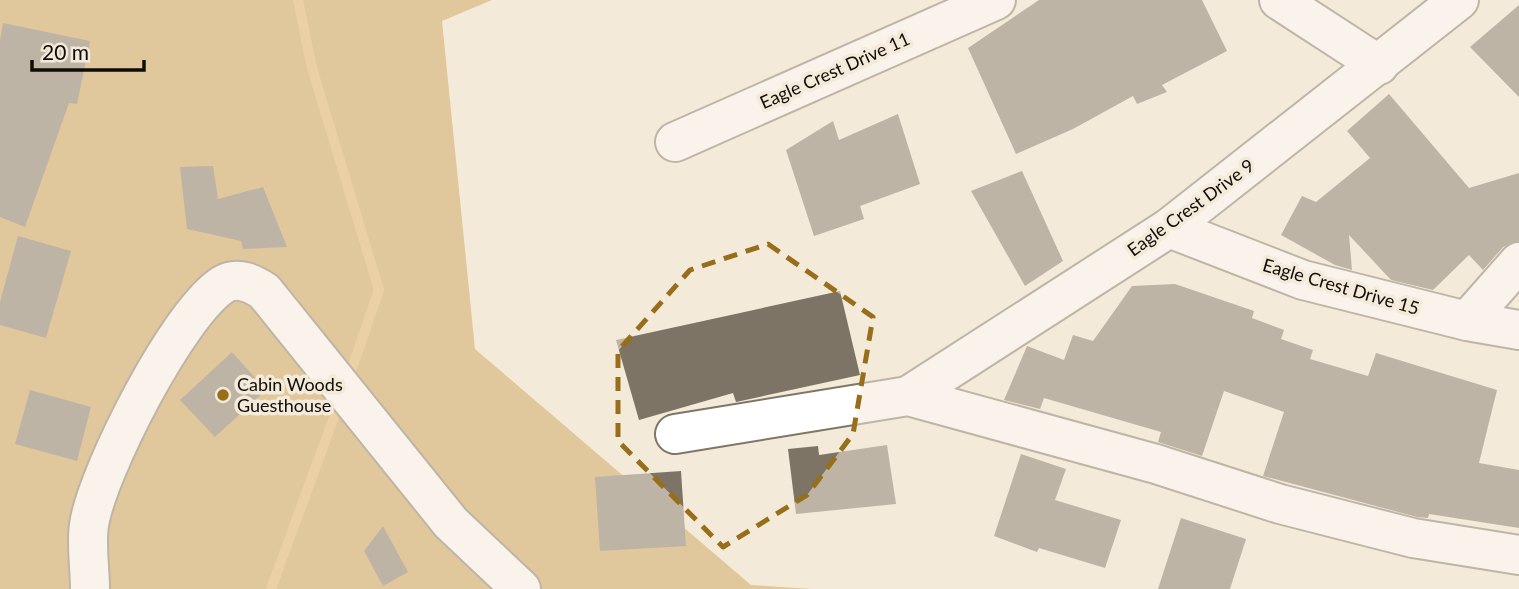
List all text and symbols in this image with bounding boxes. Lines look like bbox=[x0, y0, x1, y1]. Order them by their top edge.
street label: Eagle Crest Drive 11 bbox=[756, 27, 913, 113]
scale bar bbox=[32, 28, 144, 72]
text: 20 m bbox=[42, 39, 89, 64]
street label: Eagle Crest Drive 9 bbox=[1123, 154, 1258, 261]
street label: Eagle Crest Drive 15 bbox=[1260, 253, 1422, 319]
place label: Cabin Woods Guesthouse bbox=[237, 373, 343, 416]
marker: Cabin Woods Guesthouse bbox=[215, 387, 231, 403]

